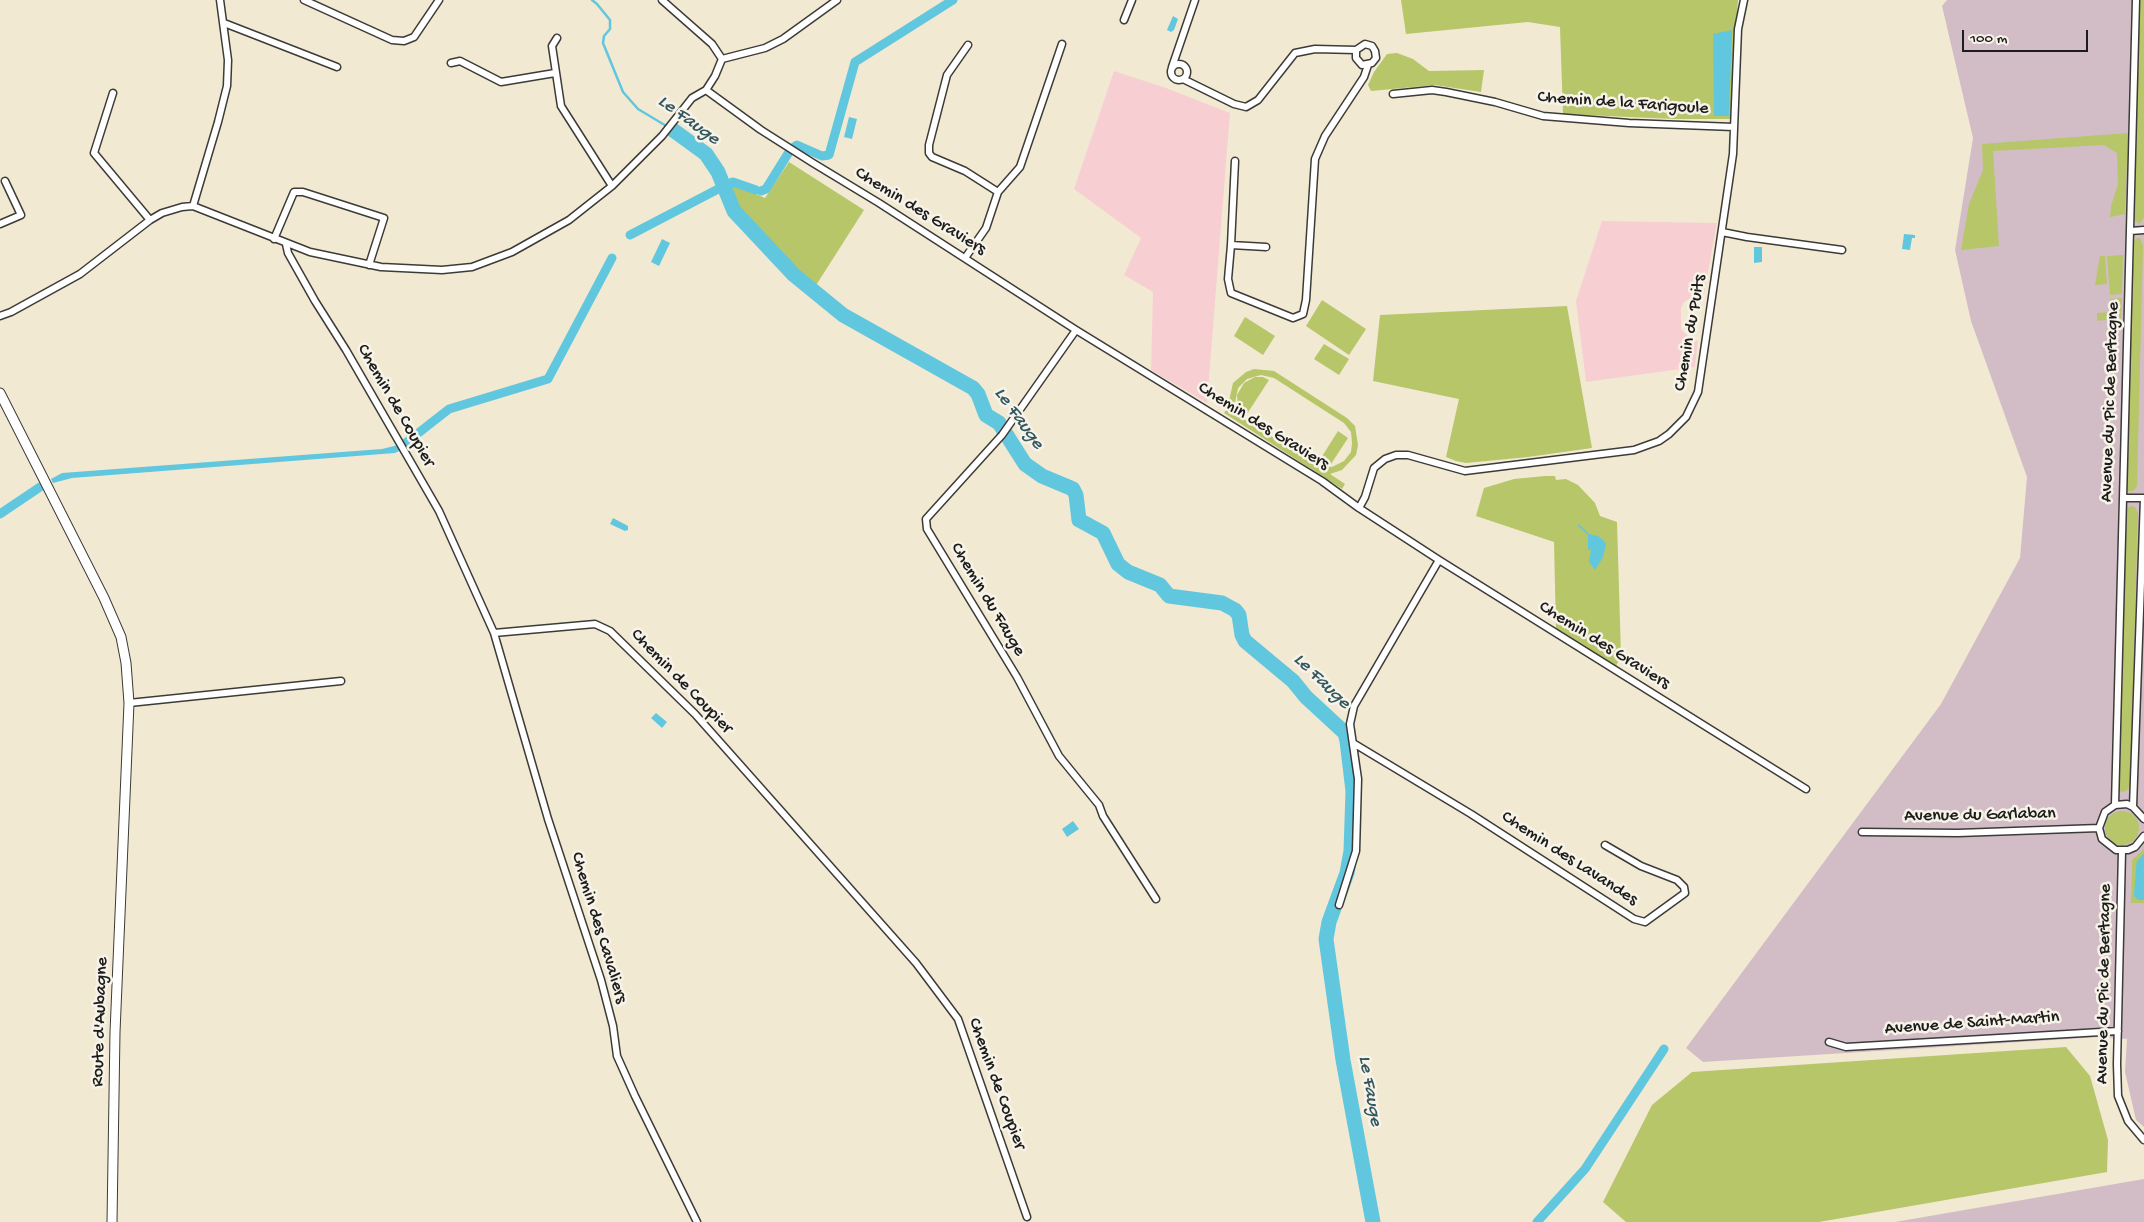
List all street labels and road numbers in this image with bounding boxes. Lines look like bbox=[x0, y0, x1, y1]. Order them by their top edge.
street label: Chemin de la Farigoule bbox=[1537, 87, 1709, 121]
street label: Chemin des Graviers bbox=[850, 163, 990, 261]
street label: Chemin du Puits bbox=[1670, 273, 1712, 393]
street label: Avenue du Pic de Bertagne bbox=[2097, 302, 2125, 502]
street label: Chemin de Coupier bbox=[351, 341, 439, 471]
street label: Chemin des Graviers bbox=[1193, 378, 1333, 476]
street label: Chemin du Fauge bbox=[945, 539, 1029, 661]
street label: Chemin des Graviers bbox=[1534, 597, 1674, 695]
street label: Chemin de Coupier bbox=[625, 625, 737, 739]
street label: Avenue du Garlaban bbox=[1904, 804, 2056, 828]
street label: Chemin des Lavandes bbox=[1497, 807, 1641, 911]
street label: Chemin des Cavaliers bbox=[565, 850, 631, 1006]
street label: Avenue du Pic de Bertagne bbox=[2092, 884, 2118, 1084]
street label: Route d'Aubagne bbox=[88, 957, 114, 1087]
street label: Avenue de Saint-Martin bbox=[1884, 1007, 2060, 1041]
street label: Chemin de Coupier bbox=[962, 1015, 1030, 1153]

